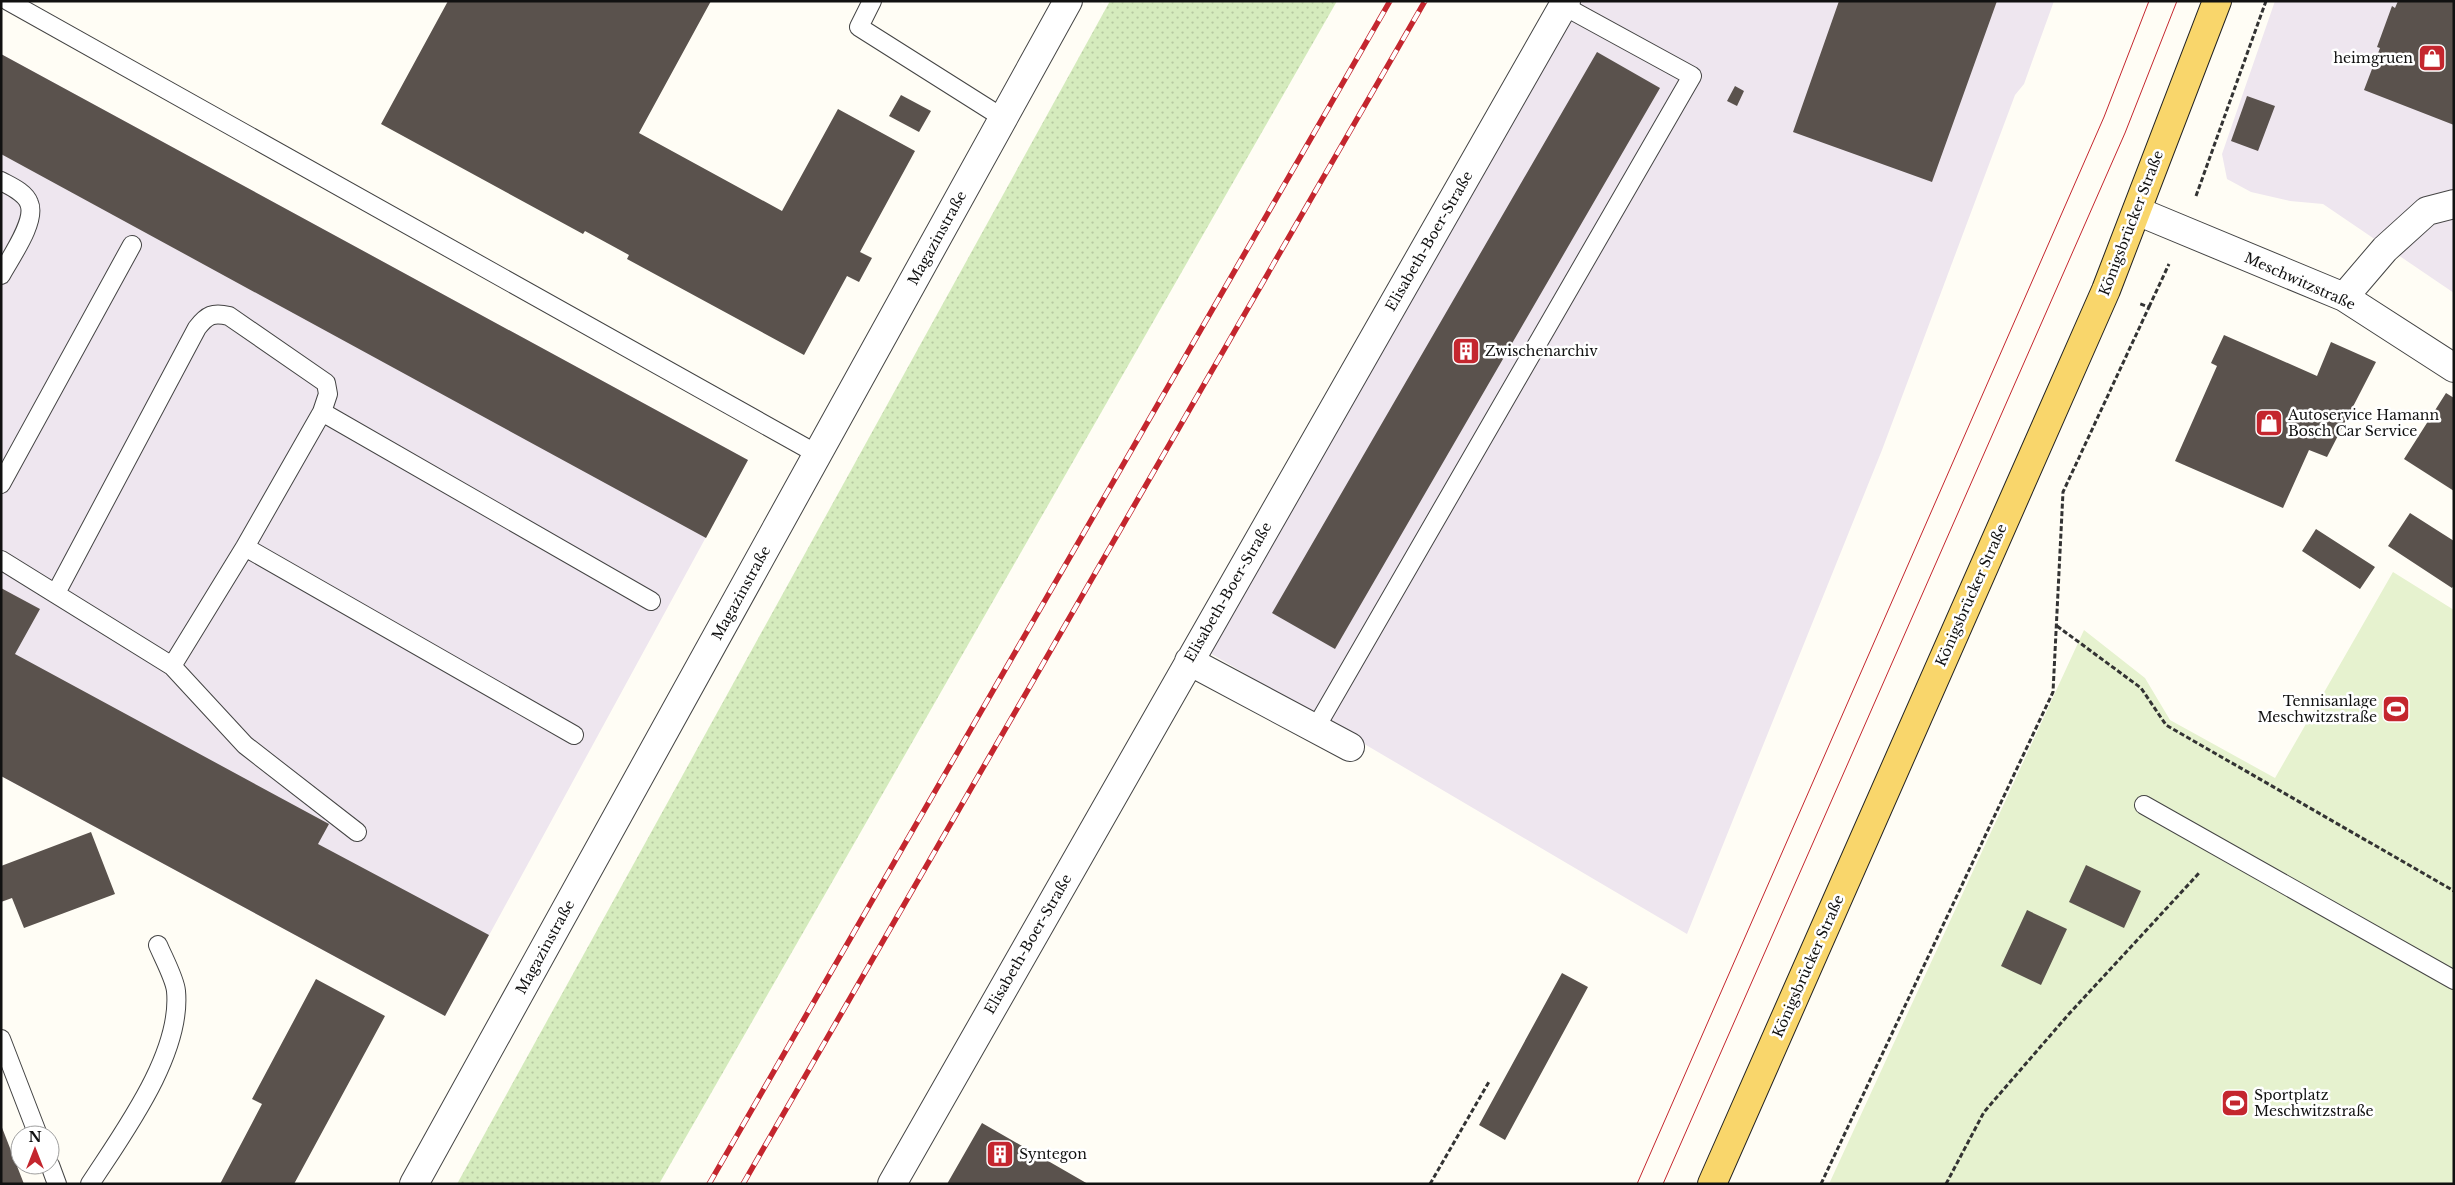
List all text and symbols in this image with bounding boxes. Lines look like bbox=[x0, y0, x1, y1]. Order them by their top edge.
shop icon: heimgruen bbox=[2417, 43, 2447, 73]
place label: heimgruen bbox=[2333, 49, 2413, 67]
street label: Königsbrücker Straße bbox=[2095, 148, 2167, 298]
street label: Elisabeth-Boer-Straße bbox=[1381, 168, 1477, 314]
street label: Magazinstraße bbox=[904, 188, 970, 288]
street label: Meschwitzstraße bbox=[2242, 248, 2358, 314]
building icon: Zwischenarchiv bbox=[1451, 336, 1481, 366]
place label: Zwischenarchiv bbox=[1485, 342, 1598, 360]
place label: Autoservice Hamann Bosch Car Service bbox=[2287, 406, 2439, 440]
shop icon: Autoservice Hamann Bosch Car Service bbox=[2254, 408, 2284, 438]
street label: Elisabeth-Boer-Straße bbox=[1180, 519, 1276, 665]
street label: Königsbrücker Straße bbox=[1931, 521, 2011, 669]
street label: Magazinstraße bbox=[708, 543, 774, 643]
place label: Tennisanlage Meschwitzstraße bbox=[2257, 692, 2377, 726]
sports icon: Tennisanlage Meschwitzstraße bbox=[2381, 694, 2411, 724]
street label: Elisabeth-Boer-Straße bbox=[980, 871, 1076, 1017]
street label: Königsbrücker Straße bbox=[1768, 892, 1848, 1040]
street label: Magazinstraße bbox=[512, 897, 578, 997]
place label: Sportplatz Meschwitzstraße bbox=[2254, 1086, 2374, 1120]
sports icon: Sportplatz Meschwitzstraße bbox=[2220, 1088, 2250, 1118]
north arrow bbox=[10, 1125, 60, 1175]
text: N bbox=[28, 1128, 42, 1146]
building icon: Syntegon bbox=[985, 1139, 1015, 1169]
place label: Syntegon bbox=[1019, 1145, 1087, 1163]

